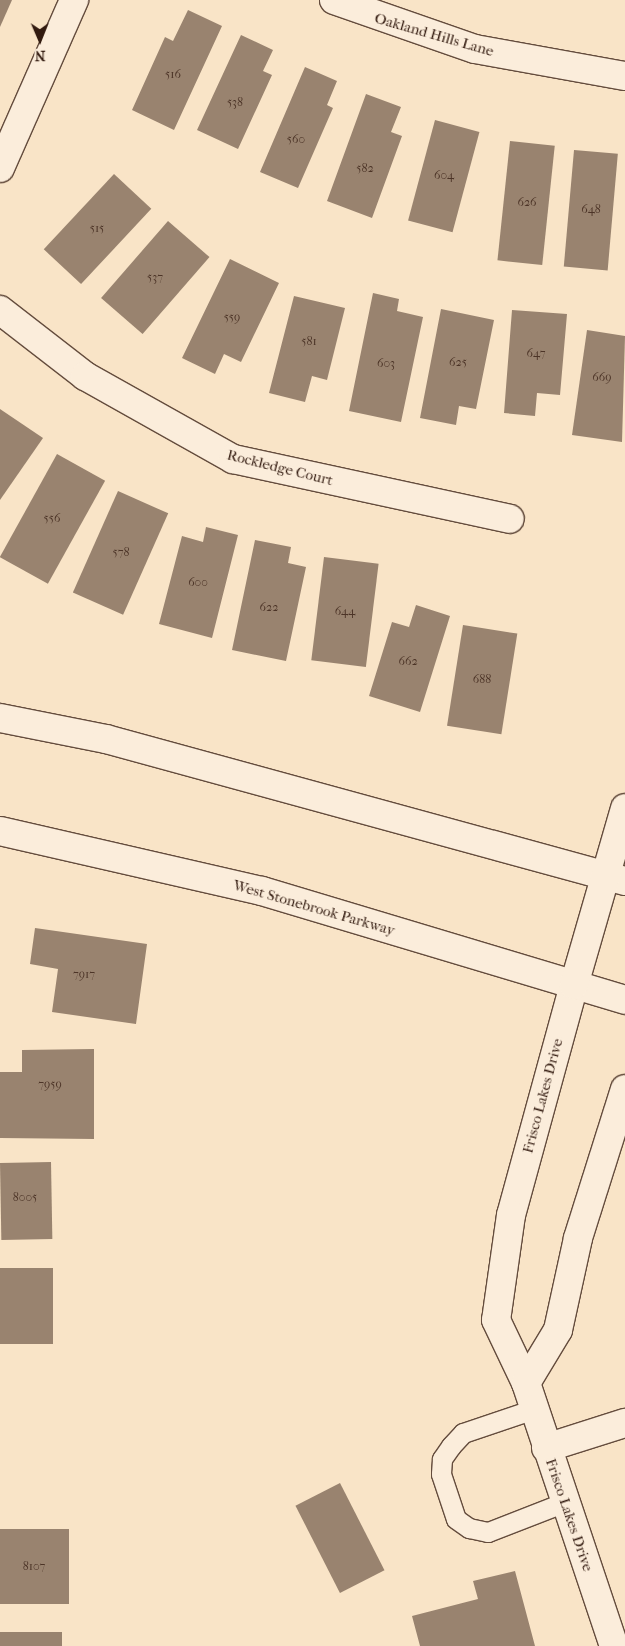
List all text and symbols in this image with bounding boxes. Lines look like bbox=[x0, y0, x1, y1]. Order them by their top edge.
street label: Oakland Hills Lane bbox=[372, 9, 496, 61]
north arrow bbox=[15, 15, 65, 65]
text: N bbox=[35, 47, 46, 64]
house number: 516 bbox=[165, 68, 181, 82]
house number: 538 bbox=[227, 96, 243, 110]
house number: 560 bbox=[287, 133, 305, 147]
house number: 582 bbox=[356, 162, 374, 176]
house number: 604 bbox=[434, 169, 454, 183]
house number: 626 bbox=[517, 196, 537, 210]
house number: 648 bbox=[581, 203, 601, 217]
house number: 515 bbox=[90, 222, 104, 236]
house number: 537 bbox=[147, 271, 163, 285]
house number: 559 bbox=[224, 311, 240, 325]
house number: 581 bbox=[301, 335, 317, 349]
house number: 647 bbox=[527, 347, 545, 361]
house number: 625 bbox=[449, 356, 467, 370]
house number: 603 bbox=[377, 357, 395, 371]
house number: 669 bbox=[592, 371, 612, 385]
street label: Rockledge Court bbox=[225, 446, 335, 490]
house number: 556 bbox=[44, 512, 60, 526]
house number: 578 bbox=[112, 546, 130, 560]
house number: 600 bbox=[188, 576, 208, 590]
house number: 622 bbox=[260, 601, 278, 615]
house number: 644 bbox=[335, 605, 355, 619]
house number: 662 bbox=[398, 655, 418, 669]
house number: 688 bbox=[473, 673, 491, 687]
street label: West Stonebrook Parkway bbox=[231, 876, 397, 940]
house number: 7917 bbox=[73, 968, 95, 982]
street label: Frisco Lakes Drive bbox=[519, 1037, 567, 1155]
house number: 7959 bbox=[38, 1078, 62, 1092]
house number: 8005 bbox=[13, 1191, 37, 1205]
street label: Frisco Lakes Drive bbox=[541, 1456, 597, 1574]
house number: 8107 bbox=[23, 1560, 45, 1574]

